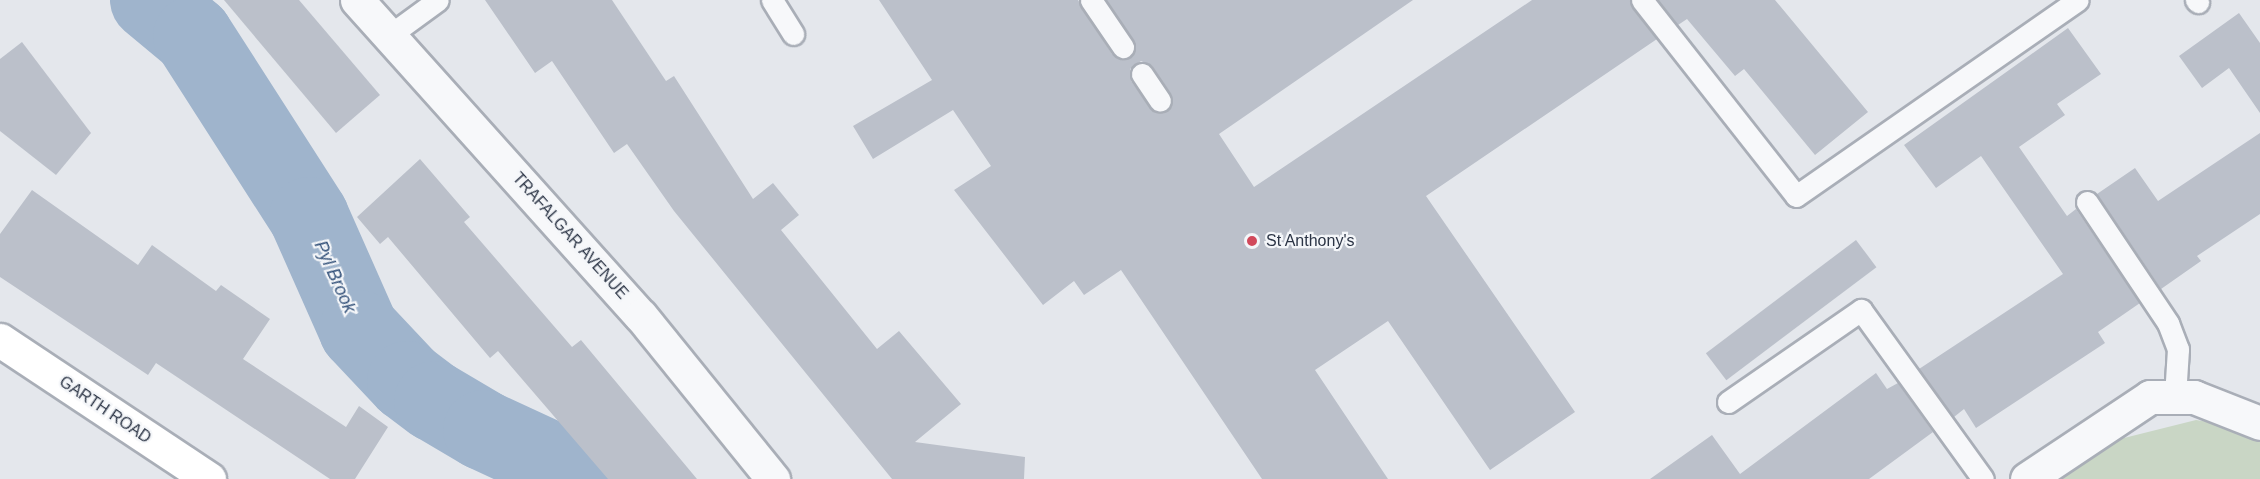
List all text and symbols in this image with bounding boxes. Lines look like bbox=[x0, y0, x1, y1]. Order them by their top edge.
street label: TRAFALGAR AVENUE bbox=[508, 169, 632, 303]
place label: St Anthony's bbox=[1266, 231, 1355, 251]
marker: St Anthony's bbox=[1243, 232, 1261, 250]
water label: Pyl Brook bbox=[309, 237, 361, 317]
street label: GARTH ROAD bbox=[56, 372, 154, 448]

